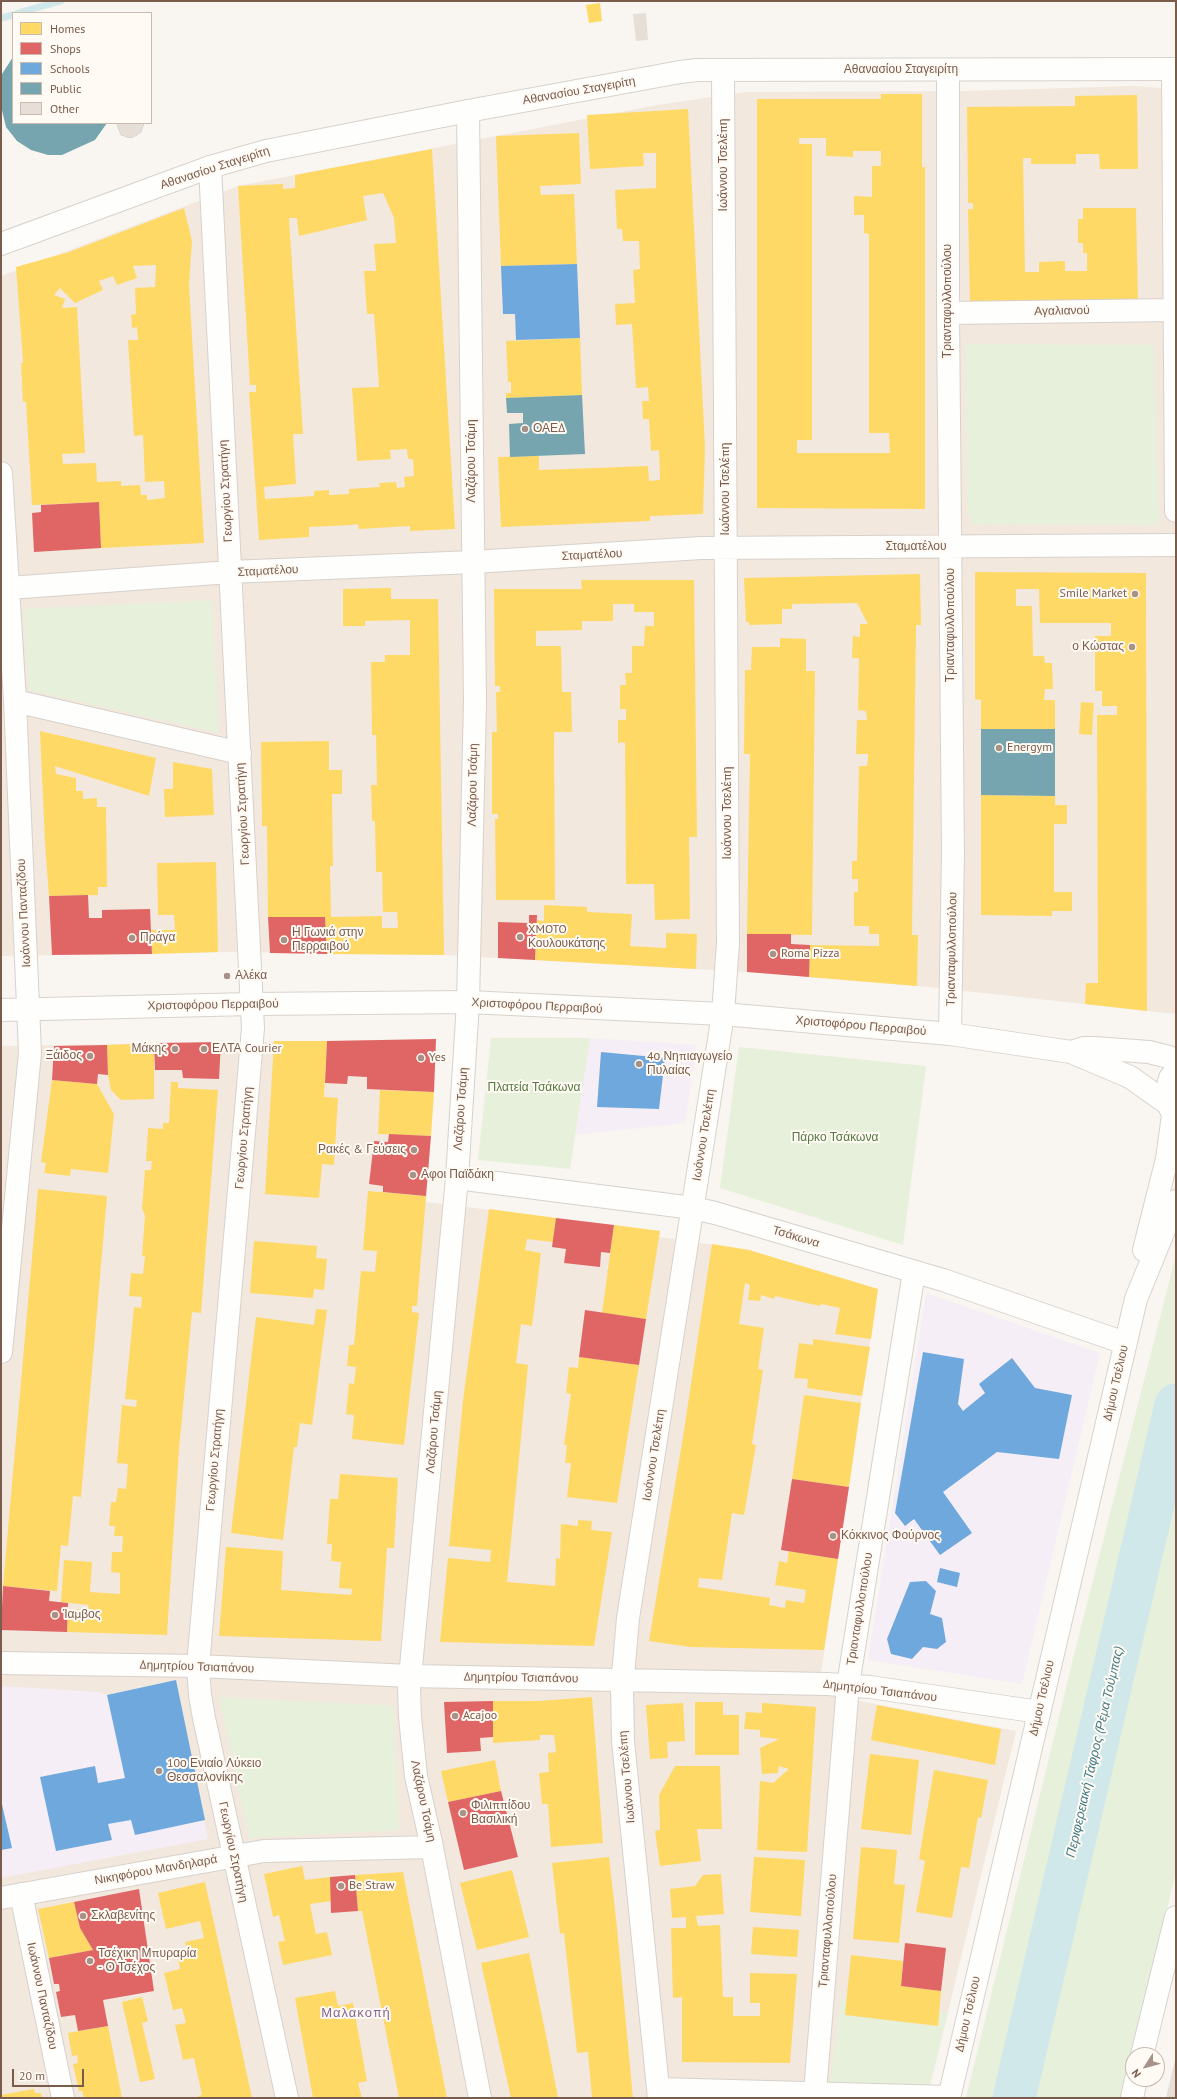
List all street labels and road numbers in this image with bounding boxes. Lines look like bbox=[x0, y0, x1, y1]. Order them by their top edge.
street label: Αθανασίου Σταγειρίτη bbox=[844, 63, 958, 77]
street label: Αθανασίου Σταγειρίτη bbox=[521, 74, 637, 108]
street label: Ιωάννου Τσελέπη bbox=[717, 119, 731, 211]
street label: Αθανασίου Σταγειρίτη bbox=[158, 143, 272, 193]
street label: Τριανταφυλλοπούλου bbox=[941, 244, 955, 358]
street label: Αγαλιανού bbox=[1034, 303, 1090, 319]
street label: Λαζάρου Τσάμη bbox=[465, 419, 479, 503]
street label: Γεωργίου Στρατήγη bbox=[216, 439, 236, 543]
street label: Ιωάννου Τσελέπη bbox=[719, 443, 733, 535]
street label: Σταματέλου bbox=[885, 540, 947, 554]
street label: Σταματέλου bbox=[561, 546, 623, 564]
street label: Σταματέλου bbox=[237, 562, 299, 580]
street label: Τριανταφυλλοπούλου bbox=[944, 568, 958, 682]
street label: Λαζάρου Τσάμη bbox=[465, 743, 481, 827]
street label: Γεωργίου Στρατήγη bbox=[233, 762, 253, 866]
street label: Ιωάννου Τσελέπη bbox=[721, 767, 735, 859]
street label: Ιωάννου Πανταζίδου bbox=[14, 858, 34, 968]
street label: Τριανταφυλλοπούλου bbox=[944, 892, 960, 1006]
street label: Χριστοφόρου Περραιβού bbox=[471, 995, 603, 1017]
street label: Χριστοφόρου Περραιβού bbox=[147, 997, 279, 1013]
street label: Χριστοφόρου Περραιβού bbox=[795, 1013, 927, 1039]
street label: Λαζάρου Τσάμη bbox=[451, 1067, 471, 1151]
street label: Γεωργίου Στρατήγη bbox=[232, 1086, 256, 1190]
street label: Ιωάννου Τσελέπη bbox=[690, 1088, 718, 1182]
street label: Τσάκωνα bbox=[771, 1223, 821, 1251]
street label: Δήμου Τσέλιου bbox=[1100, 1344, 1132, 1422]
street label: Λαζάρου Τσάμη bbox=[423, 1390, 445, 1474]
street label: Γεωργίου Στρατήγη bbox=[203, 1408, 227, 1512]
street label: Ιωάννου Τσελέπη bbox=[640, 1408, 668, 1502]
street label: Τριανταφυλλοπούλου bbox=[844, 1551, 876, 1667]
street label: Δημητρίου Τσιαπάνου bbox=[139, 1658, 255, 1676]
street label: Δήμου Τσέλιου bbox=[1026, 1659, 1058, 1737]
street label: Δημητρίου Τσιαπάνου bbox=[464, 1670, 578, 1686]
street label: Δημητρίου Τσιαπάνου bbox=[822, 1677, 938, 1705]
street label: Ιωάννου Τσελέπη bbox=[616, 1730, 638, 1824]
street label: Λαζάρου Τσάμη bbox=[407, 1759, 439, 1843]
street label: Γεωργίου Στρατήγη bbox=[215, 1800, 251, 1904]
street label: Νικηφόρου Μανδηλαρά bbox=[93, 1852, 219, 1888]
street label: Τριανταφυλλοπούλου bbox=[816, 1873, 840, 1989]
street label: Ιωάννου Πανταζίδου bbox=[24, 1941, 60, 2051]
street label: Δήμου Τσέλιου bbox=[952, 1975, 984, 2053]

